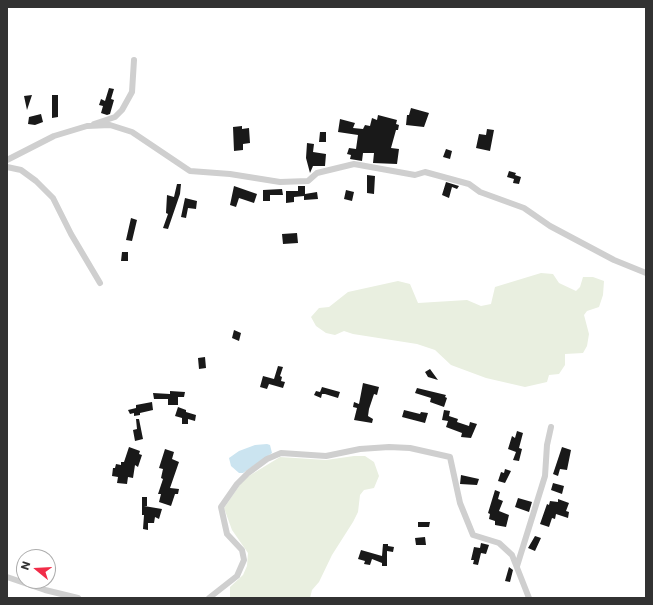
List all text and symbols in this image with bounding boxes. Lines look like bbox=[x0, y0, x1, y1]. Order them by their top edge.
north arrow bbox=[16, 549, 56, 589]
text: N bbox=[18, 560, 33, 571]

